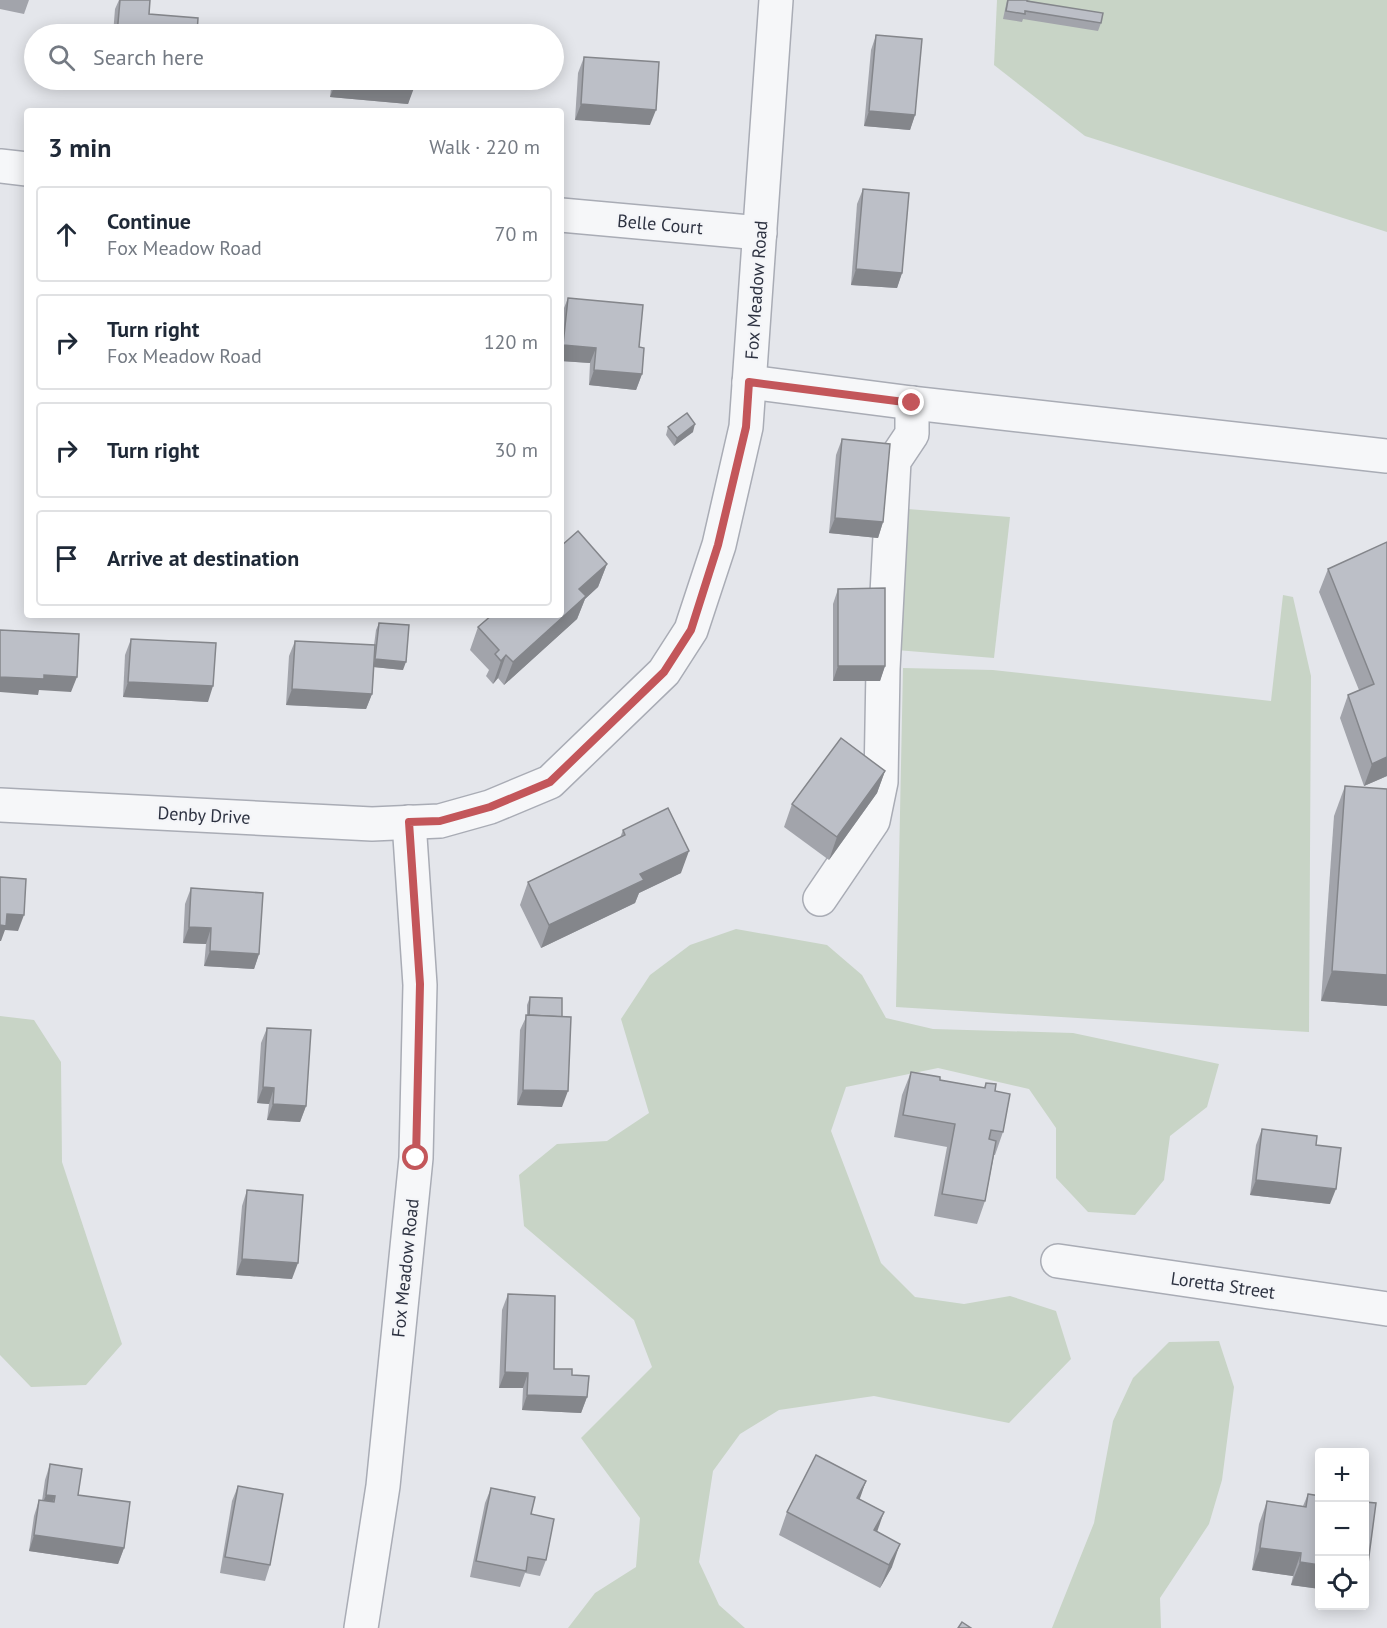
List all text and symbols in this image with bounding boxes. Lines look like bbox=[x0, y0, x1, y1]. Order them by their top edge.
search box bbox=[24, 24, 564, 90]
icon: search bbox=[45, 41, 78, 74]
text: Search here bbox=[93, 43, 204, 71]
text: 3 min bbox=[48, 131, 111, 164]
text: Walk · 220 m bbox=[429, 134, 540, 160]
text: Continue bbox=[107, 207, 191, 235]
street label: Belle Court bbox=[616, 209, 704, 239]
icon: ahead bbox=[50, 218, 83, 251]
street label: Fox Meadow Road bbox=[740, 220, 772, 360]
text: 70 m bbox=[495, 221, 538, 247]
text: Fox Meadow Road bbox=[107, 235, 262, 261]
text: Turn right bbox=[107, 315, 199, 343]
icon: right bbox=[50, 326, 83, 359]
text: 120 m bbox=[484, 329, 538, 355]
text: Fox Meadow Road bbox=[107, 343, 262, 369]
route end bbox=[898, 389, 924, 415]
icon: right bbox=[50, 434, 83, 467]
text: Turn right bbox=[107, 436, 199, 464]
text: 30 m bbox=[495, 437, 538, 463]
icon: arrive bbox=[50, 542, 83, 575]
text: Arrive at destination bbox=[107, 544, 299, 572]
street label: Denby Drive bbox=[157, 801, 251, 829]
route start bbox=[402, 1144, 428, 1170]
street label: Fox Meadow Road bbox=[386, 1198, 424, 1338]
street label: Loretta Street bbox=[1169, 1266, 1277, 1304]
map controls bbox=[1315, 1448, 1369, 1610]
button: + bbox=[1315, 1448, 1369, 1502]
button: − bbox=[1315, 1502, 1369, 1556]
button: locate bbox=[1315, 1556, 1369, 1610]

